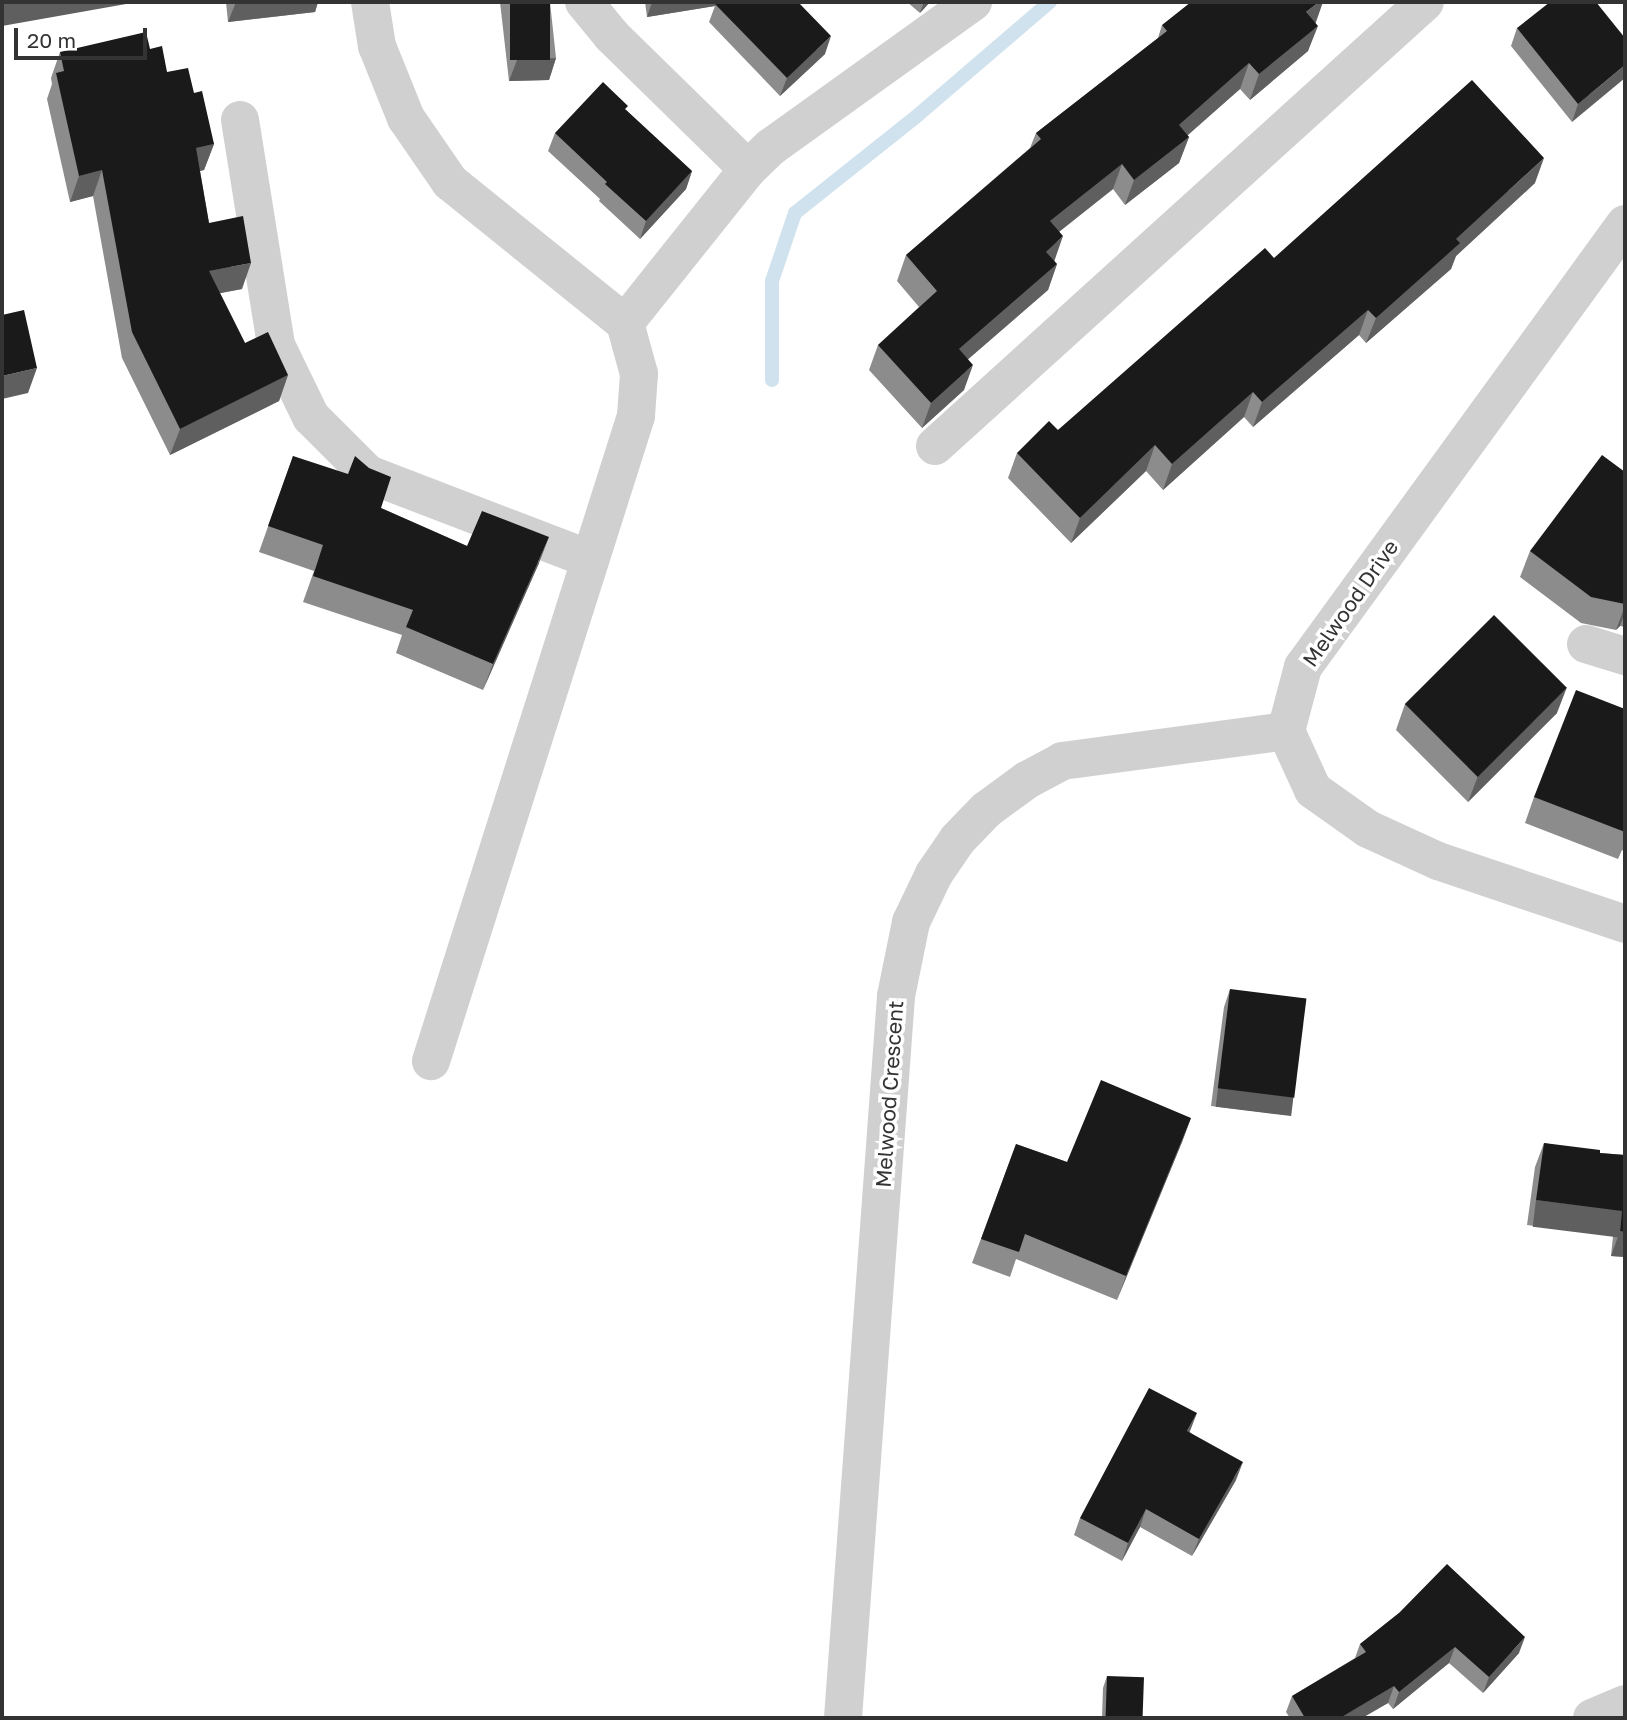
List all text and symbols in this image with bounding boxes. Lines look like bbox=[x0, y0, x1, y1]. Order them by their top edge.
scale bar bbox=[18, 14, 150, 58]
text: 20 m bbox=[27, 27, 76, 53]
street label: Melwood Drive bbox=[1297, 535, 1403, 671]
street label: Melwood Crescent bbox=[870, 1000, 908, 1188]

